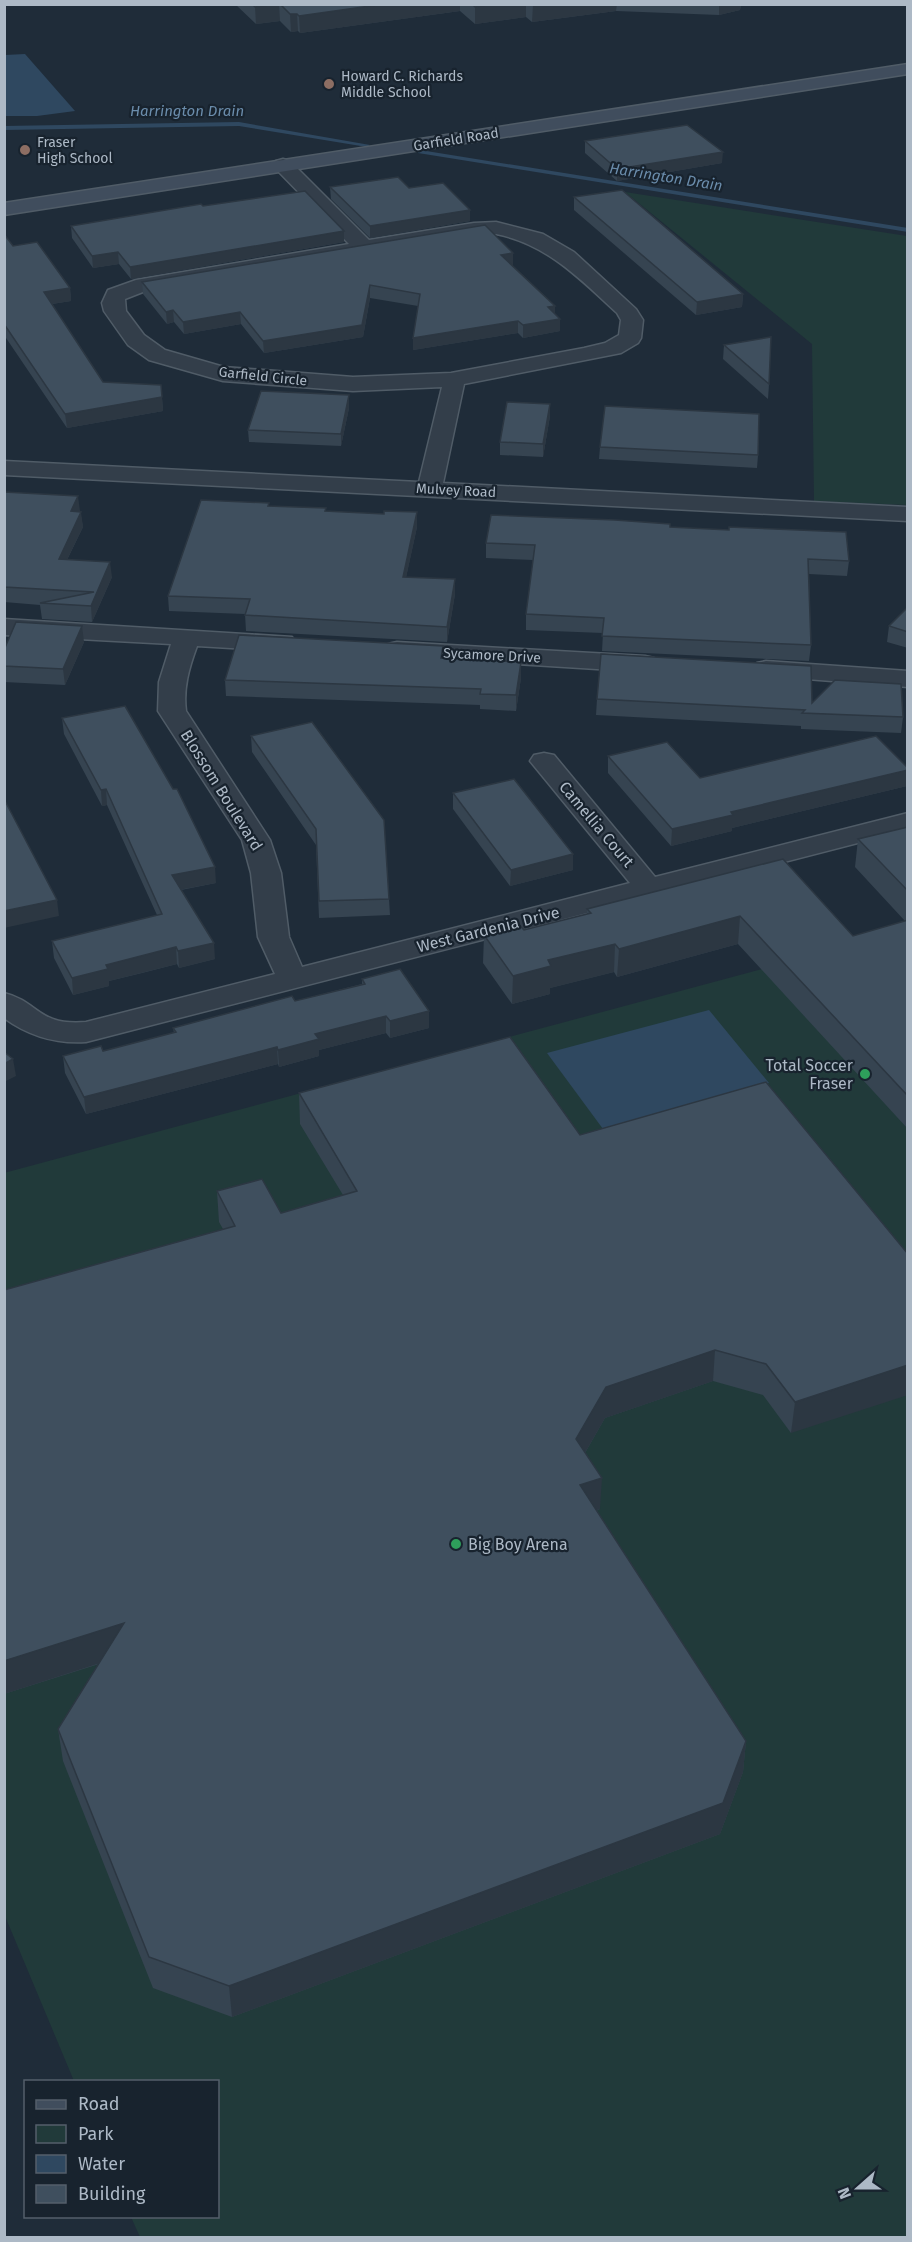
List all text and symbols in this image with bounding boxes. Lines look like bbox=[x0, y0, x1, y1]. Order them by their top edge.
place label: Howard C. Richards Middle School bbox=[341, 68, 463, 101]
marker: Howard C. Richards Middle School bbox=[322, 77, 336, 91]
water label: Harrington Drain bbox=[130, 102, 244, 120]
street label: Garfield Road bbox=[412, 124, 500, 155]
place label: Fraser High School bbox=[37, 134, 113, 167]
marker: Fraser High School bbox=[18, 143, 32, 157]
water label: Harrington Drain bbox=[608, 159, 724, 195]
street label: Garfield Circle bbox=[218, 363, 308, 390]
street label: Mulvey Road bbox=[415, 480, 497, 501]
street label: Sycamore Drive bbox=[443, 644, 541, 667]
street label: Blossom Boulevard bbox=[177, 726, 266, 854]
street label: Camellia Court bbox=[555, 778, 638, 871]
street label: West Gardenia Drive bbox=[415, 903, 561, 956]
place label: Total Soccer Fraser bbox=[766, 1056, 854, 1093]
marker: Total Soccer Fraser bbox=[858, 1067, 872, 1081]
place label: Big Boy Arena bbox=[468, 1535, 568, 1554]
marker: Big Boy Arena bbox=[449, 1537, 463, 1551]
legend bbox=[24, 2080, 219, 2218]
text: Road bbox=[78, 2093, 120, 2115]
text: Park bbox=[78, 2123, 114, 2145]
text: Water bbox=[78, 2153, 125, 2175]
north arrow bbox=[828, 2158, 888, 2218]
text: Building bbox=[78, 2183, 146, 2205]
text: N bbox=[834, 2185, 855, 2202]

